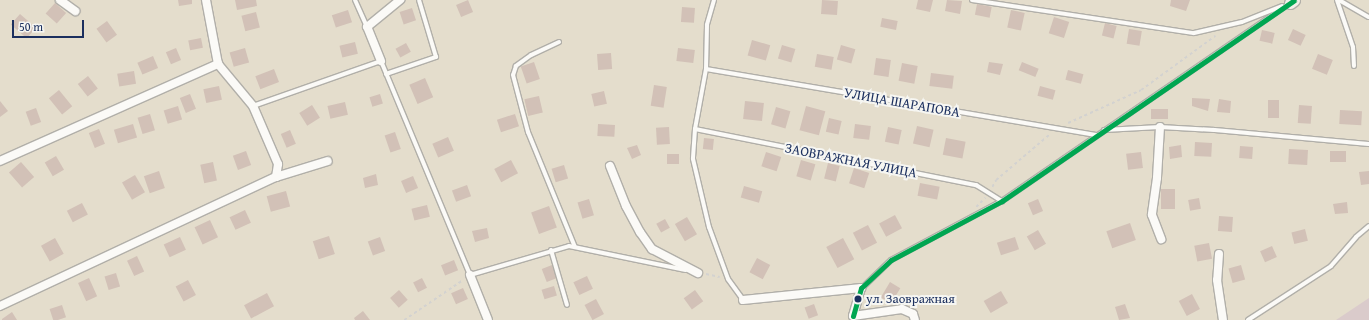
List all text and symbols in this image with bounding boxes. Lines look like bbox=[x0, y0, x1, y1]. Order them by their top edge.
scale bar bbox=[14, 12, 86, 38]
text: 50 m bbox=[19, 18, 43, 35]
street label: УЛИЦА ШАРАПОВА bbox=[843, 84, 961, 120]
street label: ЗАОВРАЖНАЯ УЛИЦА bbox=[784, 139, 918, 181]
place label: ул. Заовражная bbox=[866, 291, 955, 307]
marker: ул. Заовражная bbox=[853, 294, 863, 304]

